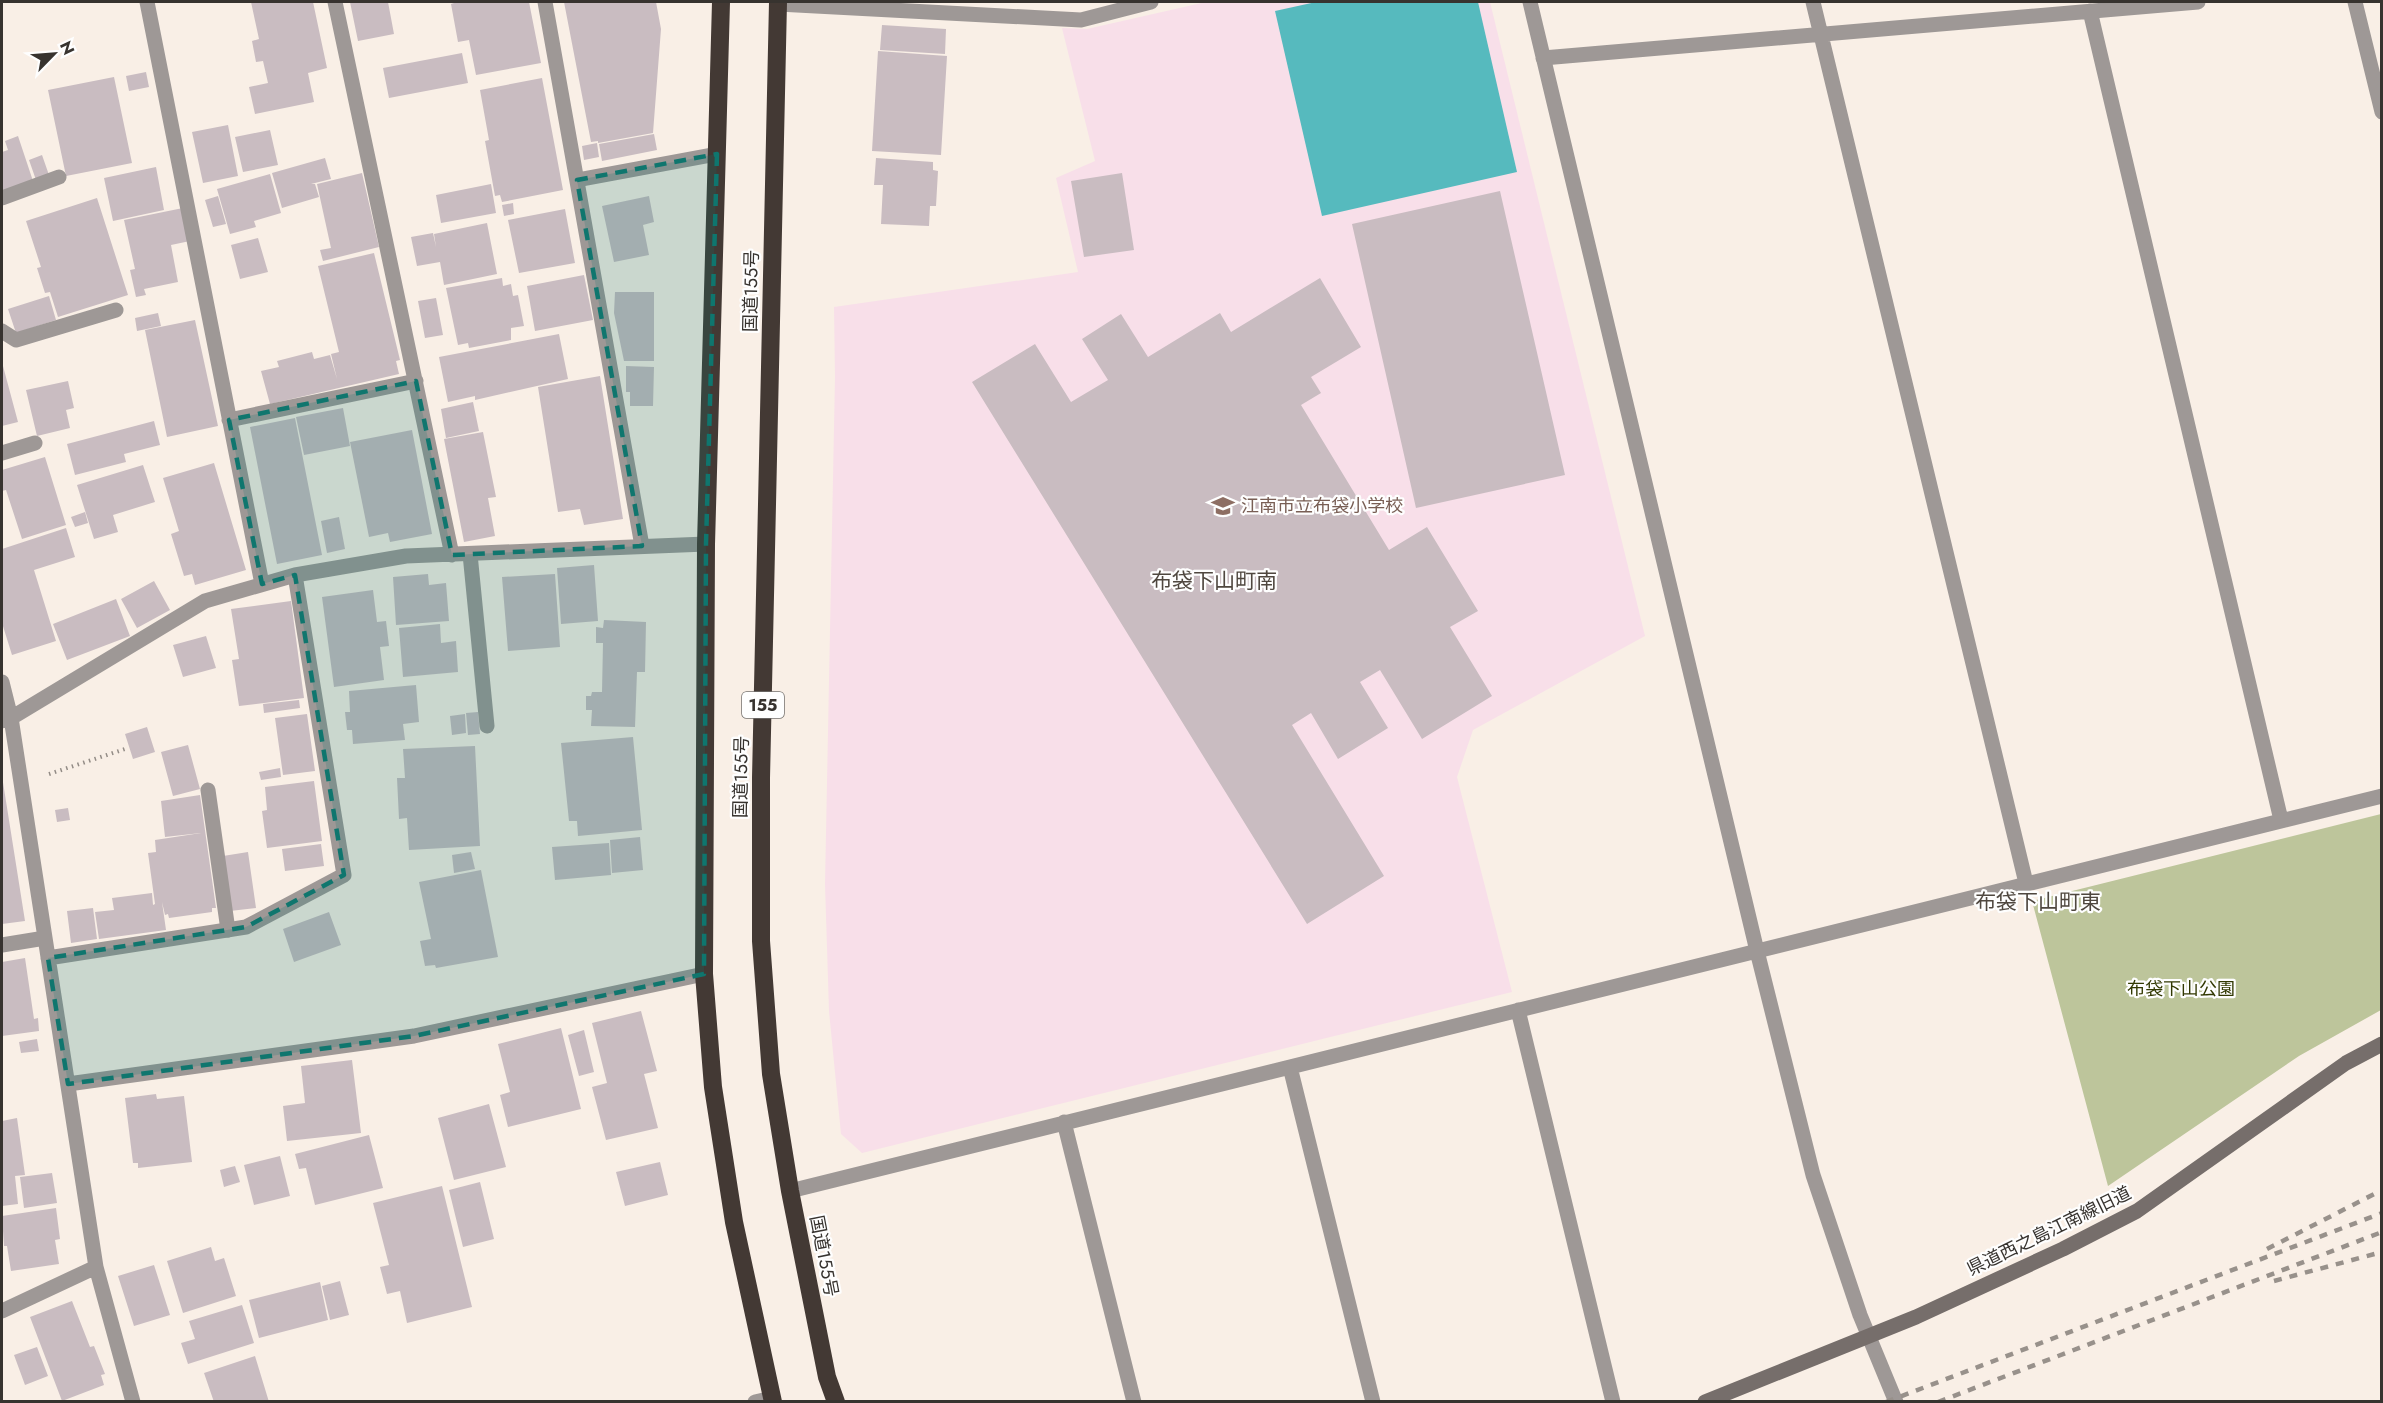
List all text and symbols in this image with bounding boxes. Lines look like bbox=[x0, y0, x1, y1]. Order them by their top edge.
north arrow bbox=[24, 24, 84, 84]
text: N bbox=[54, 37, 80, 58]
street label: 国道155号 bbox=[737, 250, 765, 332]
school or university icon: 江南市立布袋小学校 bbox=[1210, 493, 1236, 519]
place label: 江南市立布袋小学校 bbox=[1241, 493, 1403, 519]
district label: 布袋下山町南 bbox=[1151, 566, 1277, 596]
road number: 155 bbox=[742, 692, 784, 718]
street label: 国道155号 bbox=[727, 736, 755, 818]
district label: 布袋下山町東 bbox=[1975, 887, 2101, 917]
park label: 布袋下山公園 bbox=[2127, 976, 2235, 1002]
street label: 県道西之島江南線旧道 bbox=[1962, 1180, 2136, 1282]
street label: 国道155号 bbox=[803, 1213, 845, 1299]

